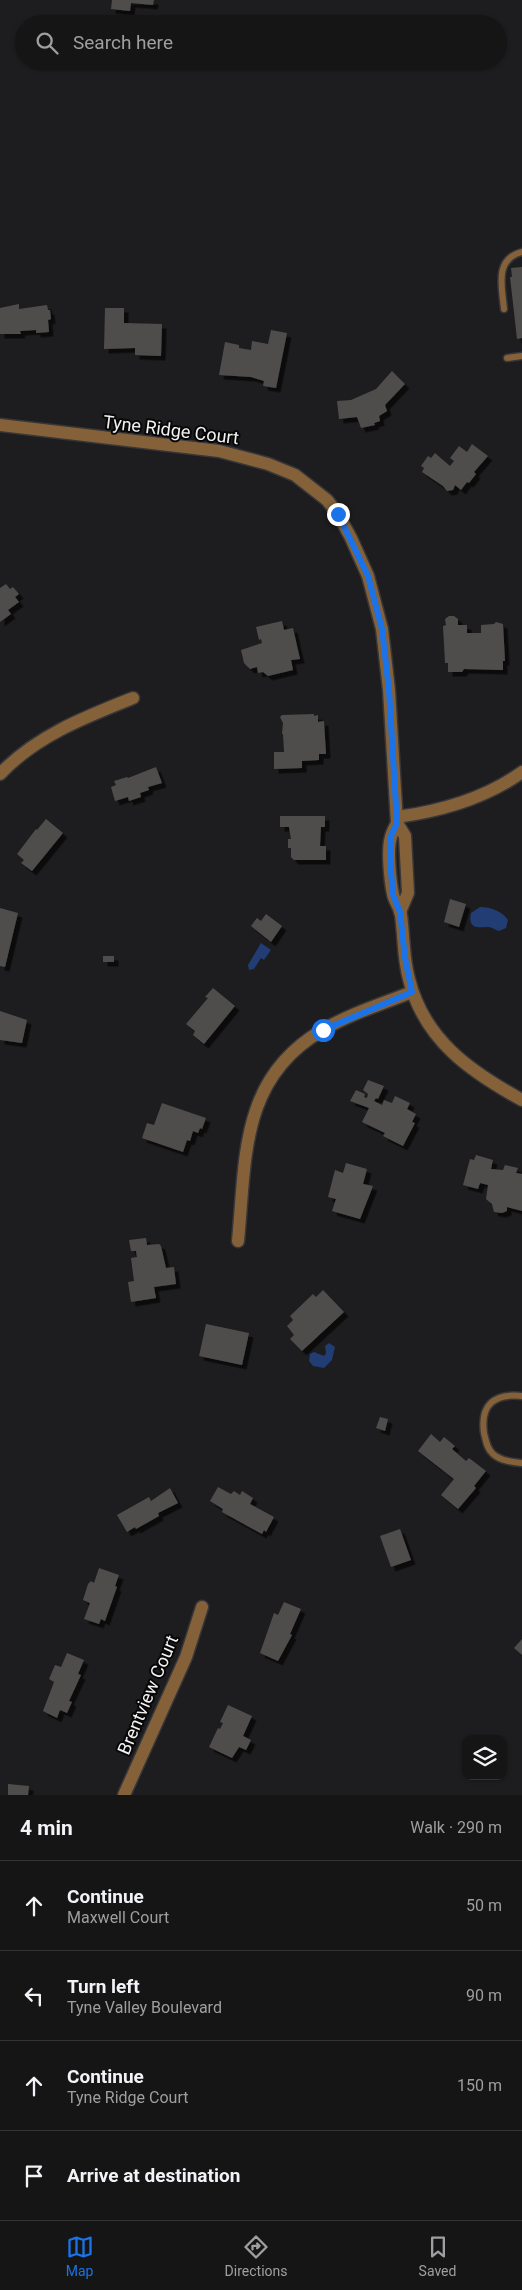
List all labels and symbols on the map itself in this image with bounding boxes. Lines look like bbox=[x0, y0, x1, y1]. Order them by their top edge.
street label: Tyne Ridge Court bbox=[102, 411, 240, 448]
route end bbox=[327, 503, 350, 526]
route start bbox=[312, 1019, 335, 1042]
street label: Brentview Court bbox=[113, 1632, 182, 1758]

